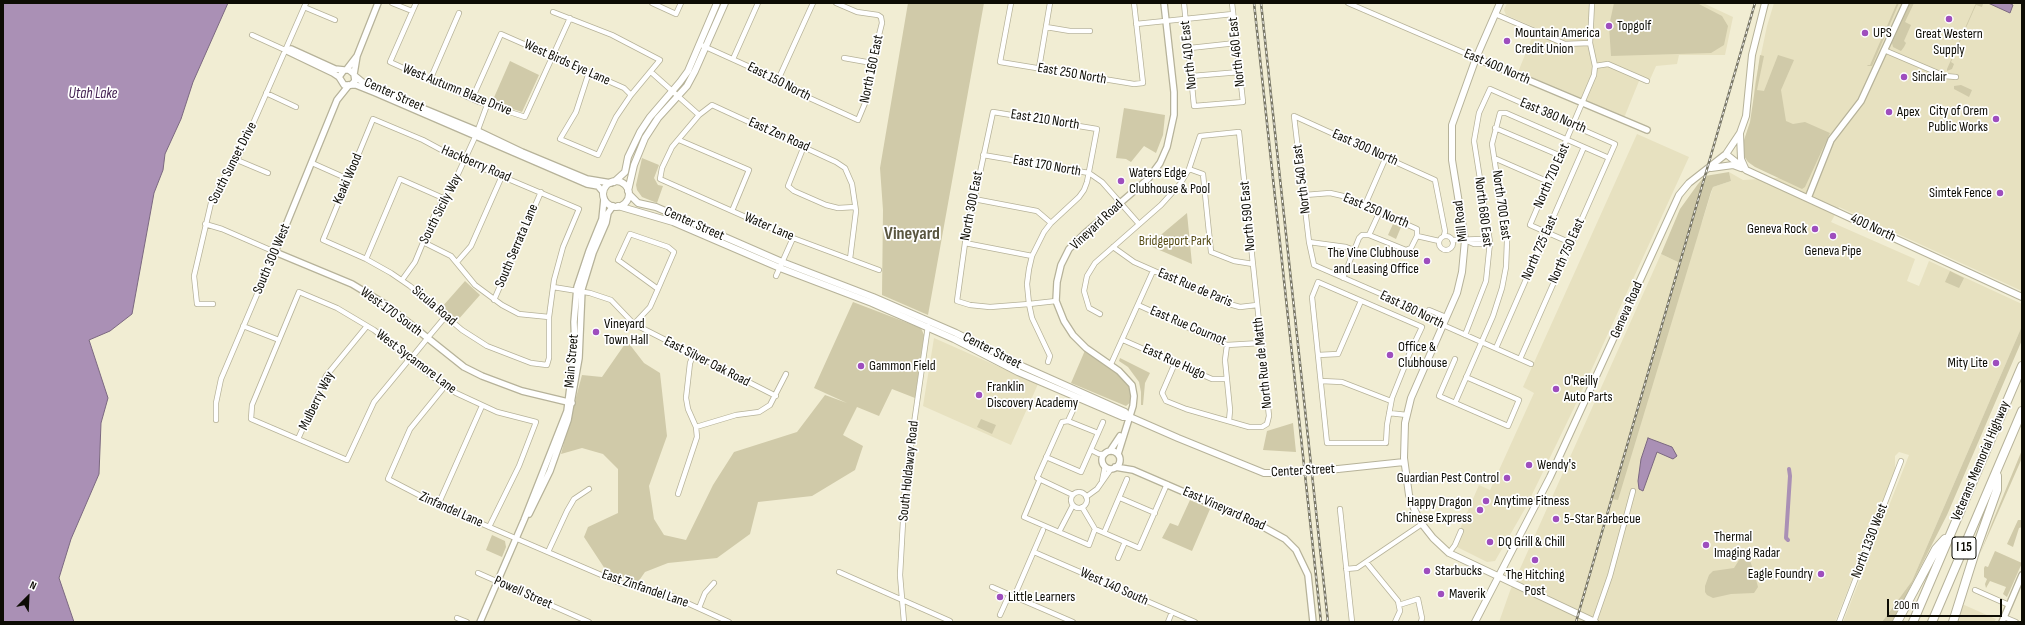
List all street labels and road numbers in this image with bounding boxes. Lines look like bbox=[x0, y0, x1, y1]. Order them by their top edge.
street label: North 460 East bbox=[1225, 16, 1249, 88]
street label: North 410 East bbox=[1177, 20, 1201, 90]
street label: North 160 East bbox=[857, 33, 887, 105]
street label: West Birds Eye Lane bbox=[521, 36, 613, 90]
street label: East 400 North bbox=[1461, 46, 1533, 88]
street label: East 150 North bbox=[745, 59, 813, 105]
street label: West Autumn Blaze Drive bbox=[400, 60, 514, 120]
street label: East 250 North bbox=[1036, 60, 1108, 88]
street label: Center Street bbox=[361, 74, 427, 116]
street label: East 380 North bbox=[1517, 95, 1589, 137]
street label: East 210 North bbox=[1010, 106, 1080, 134]
street label: East Zen Road bbox=[746, 114, 812, 156]
street label: South Sunset Drive bbox=[205, 119, 261, 207]
street label: East 300 North bbox=[1329, 126, 1401, 170]
street label: North 710 East bbox=[1530, 141, 1574, 211]
street label: Hackberry Road bbox=[439, 142, 513, 186]
street label: North 540 East bbox=[1289, 143, 1315, 215]
street label: Keaki Wood bbox=[330, 151, 366, 207]
street label: East 170 North bbox=[1012, 152, 1082, 180]
street label: North 700 East bbox=[1488, 169, 1514, 241]
street label: North 300 East bbox=[957, 170, 987, 242]
street label: South Sicily Way bbox=[416, 171, 466, 247]
street label: North 680 East bbox=[1470, 176, 1496, 248]
street label: North 590 East bbox=[1237, 180, 1259, 252]
street label: East 250 North bbox=[1341, 190, 1411, 232]
street label: Vineyard Road bbox=[1067, 196, 1127, 254]
street label: Mill Road bbox=[1450, 199, 1472, 243]
street label: South Serrata Lane bbox=[492, 202, 542, 290]
street label: Center Street bbox=[661, 203, 727, 245]
street label: Water Lane bbox=[742, 209, 796, 245]
street label: 400 North bbox=[1848, 210, 1898, 246]
street label: North 725 East bbox=[1518, 213, 1562, 283]
street label: North 750 East bbox=[1545, 216, 1589, 286]
street label: South 300 West bbox=[250, 221, 294, 297]
street label: East Rue de Paris bbox=[1155, 265, 1235, 311]
street label: Geneva Road bbox=[1607, 279, 1647, 341]
street label: Sicula Road bbox=[408, 282, 460, 330]
street label: West 170 South bbox=[357, 284, 425, 340]
street label: East 180 North bbox=[1377, 287, 1447, 333]
street label: East Rue Cournot bbox=[1147, 302, 1229, 350]
street label: North Rue de Matth bbox=[1250, 317, 1276, 409]
street label: West Sycamore Lane bbox=[372, 326, 460, 398]
street label: Center Street bbox=[960, 329, 1024, 373]
street label: Main Street bbox=[561, 333, 583, 389]
street label: East Silver Oak Road bbox=[661, 333, 753, 391]
street label: East Rue Hugo bbox=[1140, 341, 1208, 383]
street label: Mulberry Way bbox=[296, 369, 338, 433]
street label: Veterans Memorial Highway bbox=[1948, 398, 2014, 524]
street label: South Holdaway Road bbox=[895, 420, 923, 522]
street label: Center Street bbox=[1271, 461, 1335, 481]
street label: East Vineyard Road bbox=[1180, 483, 1268, 535]
street label: Zinfandel Lane bbox=[416, 488, 486, 532]
street label: North 1330 West bbox=[1848, 501, 1892, 581]
road number: I 15 bbox=[1952, 537, 1976, 559]
street label: West 140 South bbox=[1077, 564, 1151, 610]
street label: East Zinfandel Lane bbox=[599, 566, 691, 612]
street label: Powell Street bbox=[491, 573, 555, 613]

